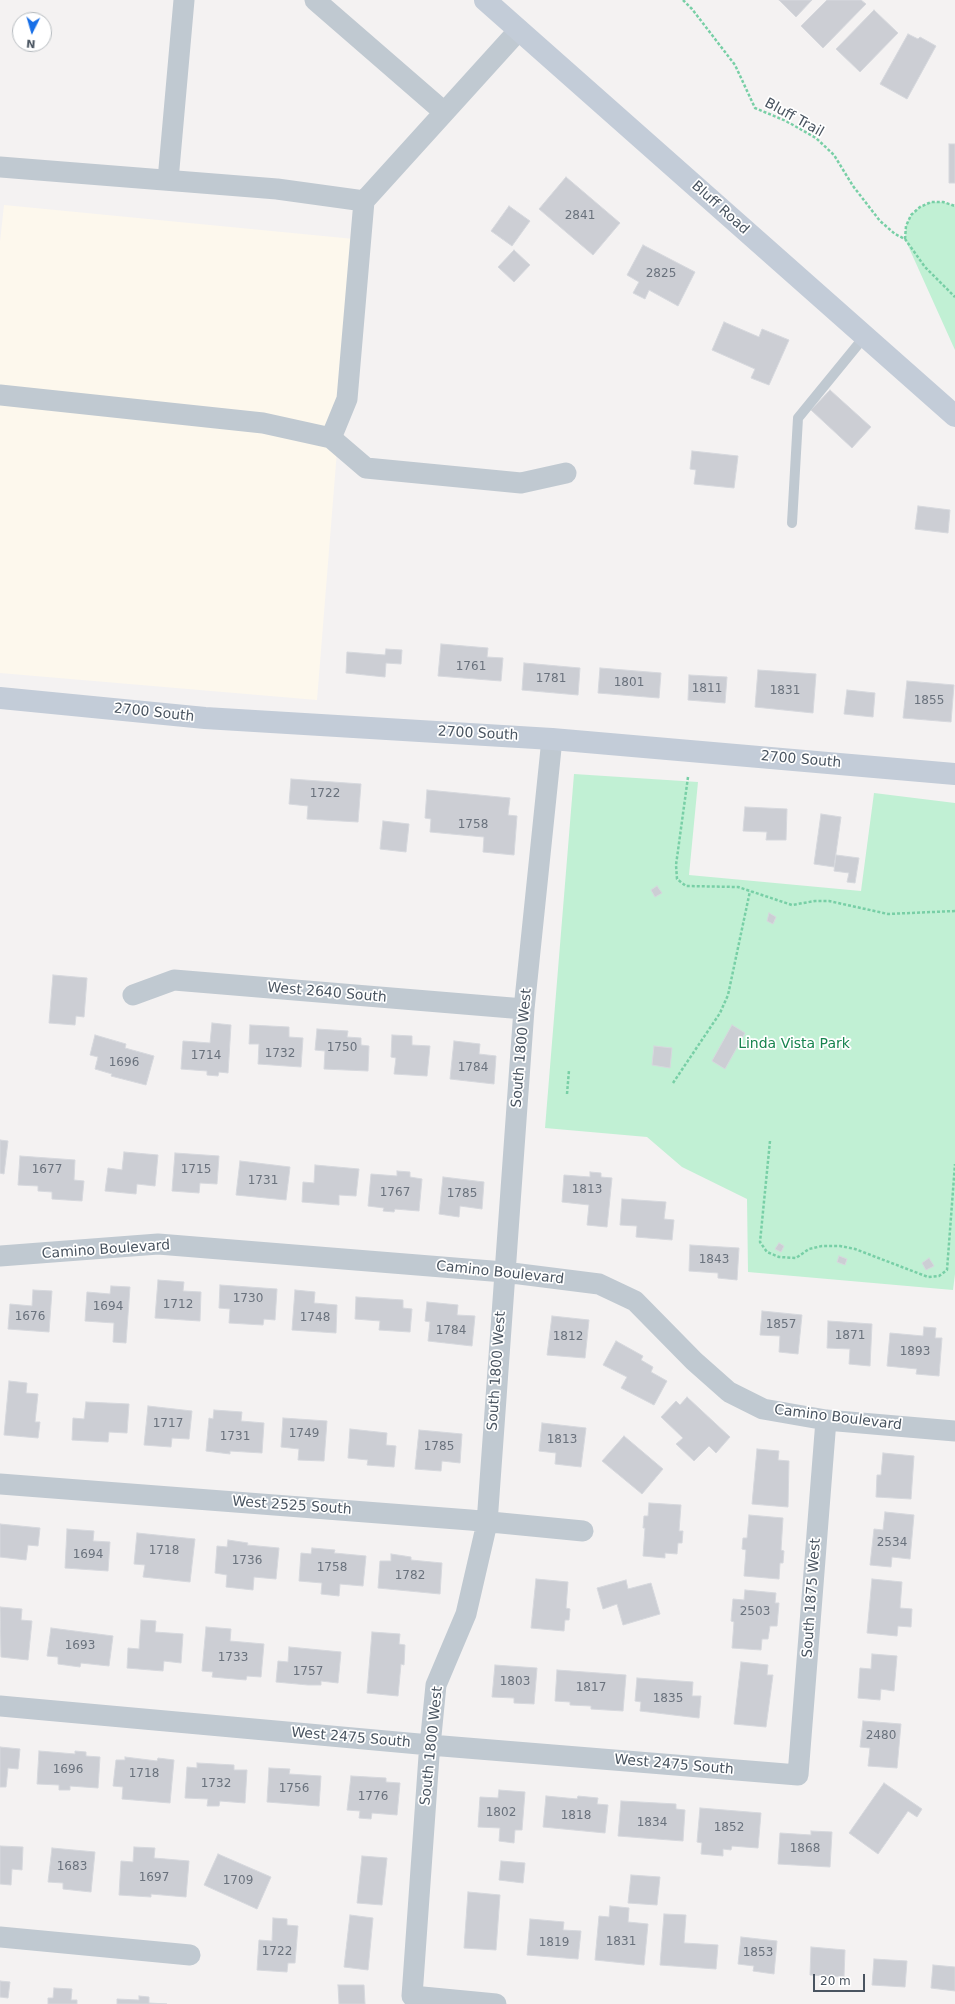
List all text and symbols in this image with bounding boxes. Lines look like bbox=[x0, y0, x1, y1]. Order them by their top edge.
north arrow bbox=[12, 12, 52, 52]
text: N bbox=[26, 37, 36, 50]
street label: Bluff Trail bbox=[761, 95, 827, 141]
street label: Bluff Road bbox=[688, 178, 752, 238]
house number: 2841 bbox=[565, 209, 595, 223]
house number: 2825 bbox=[646, 267, 676, 281]
house number: 1761 bbox=[456, 660, 486, 674]
house number: 1781 bbox=[536, 672, 566, 686]
house number: 1801 bbox=[614, 676, 644, 690]
house number: 1811 bbox=[692, 682, 722, 696]
house number: 1831 bbox=[770, 684, 800, 698]
house number: 1855 bbox=[914, 694, 944, 708]
street label: 2700 South bbox=[113, 700, 195, 726]
street label: 2700 South bbox=[437, 723, 519, 745]
street label: 2700 South bbox=[760, 748, 842, 772]
house number: 1722 bbox=[310, 787, 340, 801]
house number: 1758 bbox=[458, 818, 488, 832]
street label: West 2640 South bbox=[267, 979, 387, 1007]
street label: South 1800 West bbox=[508, 988, 536, 1108]
park label: Linda Vista Park bbox=[738, 1036, 850, 1052]
house number: 1750 bbox=[327, 1041, 357, 1055]
house number: 1732 bbox=[265, 1047, 295, 1061]
house number: 1714 bbox=[191, 1049, 221, 1063]
house number: 1696 bbox=[109, 1056, 139, 1070]
house number: 1784 bbox=[458, 1061, 488, 1075]
house number: 1677 bbox=[32, 1163, 62, 1177]
house number: 1715 bbox=[181, 1163, 211, 1177]
house number: 1731 bbox=[248, 1174, 278, 1188]
house number: 1813 bbox=[572, 1183, 602, 1197]
house number: 1767 bbox=[380, 1186, 410, 1200]
house number: 1785 bbox=[447, 1187, 477, 1201]
street label: Camino Boulevard bbox=[41, 1237, 171, 1263]
house number: 1843 bbox=[699, 1253, 729, 1267]
street label: Camino Boulevard bbox=[435, 1258, 565, 1288]
house number: 1730 bbox=[233, 1292, 263, 1306]
house number: 1712 bbox=[163, 1298, 193, 1312]
house number: 1694 bbox=[93, 1300, 123, 1314]
house number: 1676 bbox=[15, 1310, 45, 1324]
house number: 1748 bbox=[300, 1311, 330, 1325]
street label: South 1800 West bbox=[484, 1311, 510, 1431]
house number: 1857 bbox=[766, 1318, 796, 1332]
house number: 1784 bbox=[436, 1324, 466, 1338]
house number: 1871 bbox=[835, 1329, 865, 1343]
house number: 1812 bbox=[553, 1330, 583, 1344]
house number: 1893 bbox=[900, 1345, 930, 1359]
street label: Camino Boulevard bbox=[773, 1402, 903, 1434]
house number: 1717 bbox=[153, 1417, 183, 1431]
house number: 1749 bbox=[289, 1427, 319, 1441]
house number: 1731 bbox=[220, 1430, 250, 1444]
house number: 1813 bbox=[547, 1433, 577, 1447]
house number: 1785 bbox=[424, 1440, 454, 1454]
street label: West 2525 South bbox=[232, 1493, 352, 1519]
house number: 2534 bbox=[877, 1536, 907, 1550]
street label: South 1875 West bbox=[799, 1538, 825, 1658]
house number: 1718 bbox=[149, 1544, 179, 1558]
house number: 1694 bbox=[73, 1548, 103, 1562]
house number: 1736 bbox=[232, 1554, 262, 1568]
house number: 1758 bbox=[317, 1561, 347, 1575]
house number: 1782 bbox=[395, 1569, 425, 1583]
house number: 2503 bbox=[740, 1605, 770, 1619]
house number: 1693 bbox=[65, 1639, 95, 1653]
house number: 1733 bbox=[218, 1651, 248, 1665]
house number: 1757 bbox=[293, 1665, 323, 1679]
house number: 1803 bbox=[500, 1675, 530, 1689]
house number: 1817 bbox=[576, 1681, 606, 1695]
street label: South 1800 West bbox=[417, 1686, 447, 1806]
house number: 1835 bbox=[653, 1692, 683, 1706]
street label: West 2475 South bbox=[291, 1724, 411, 1752]
house number: 2480 bbox=[866, 1729, 896, 1743]
street label: West 2475 South bbox=[614, 1751, 734, 1779]
house number: 1696 bbox=[53, 1763, 83, 1777]
house number: 1718 bbox=[129, 1767, 159, 1781]
house number: 1732 bbox=[201, 1777, 231, 1791]
house number: 1756 bbox=[279, 1782, 309, 1796]
house number: 1776 bbox=[358, 1790, 388, 1804]
house number: 1802 bbox=[486, 1806, 516, 1820]
house number: 1818 bbox=[561, 1809, 591, 1823]
house number: 1834 bbox=[637, 1816, 667, 1830]
house number: 1852 bbox=[714, 1821, 744, 1835]
house number: 1868 bbox=[790, 1842, 820, 1856]
house number: 1683 bbox=[57, 1860, 87, 1874]
house number: 1697 bbox=[139, 1871, 169, 1885]
house number: 1709 bbox=[223, 1874, 253, 1888]
house number: 1831 bbox=[606, 1935, 636, 1949]
house number: 1819 bbox=[539, 1936, 569, 1950]
house number: 1722 bbox=[262, 1945, 292, 1959]
house number: 1853 bbox=[743, 1946, 773, 1960]
scale bar bbox=[815, 1966, 867, 1992]
text: 20 m bbox=[820, 1974, 851, 1988]

